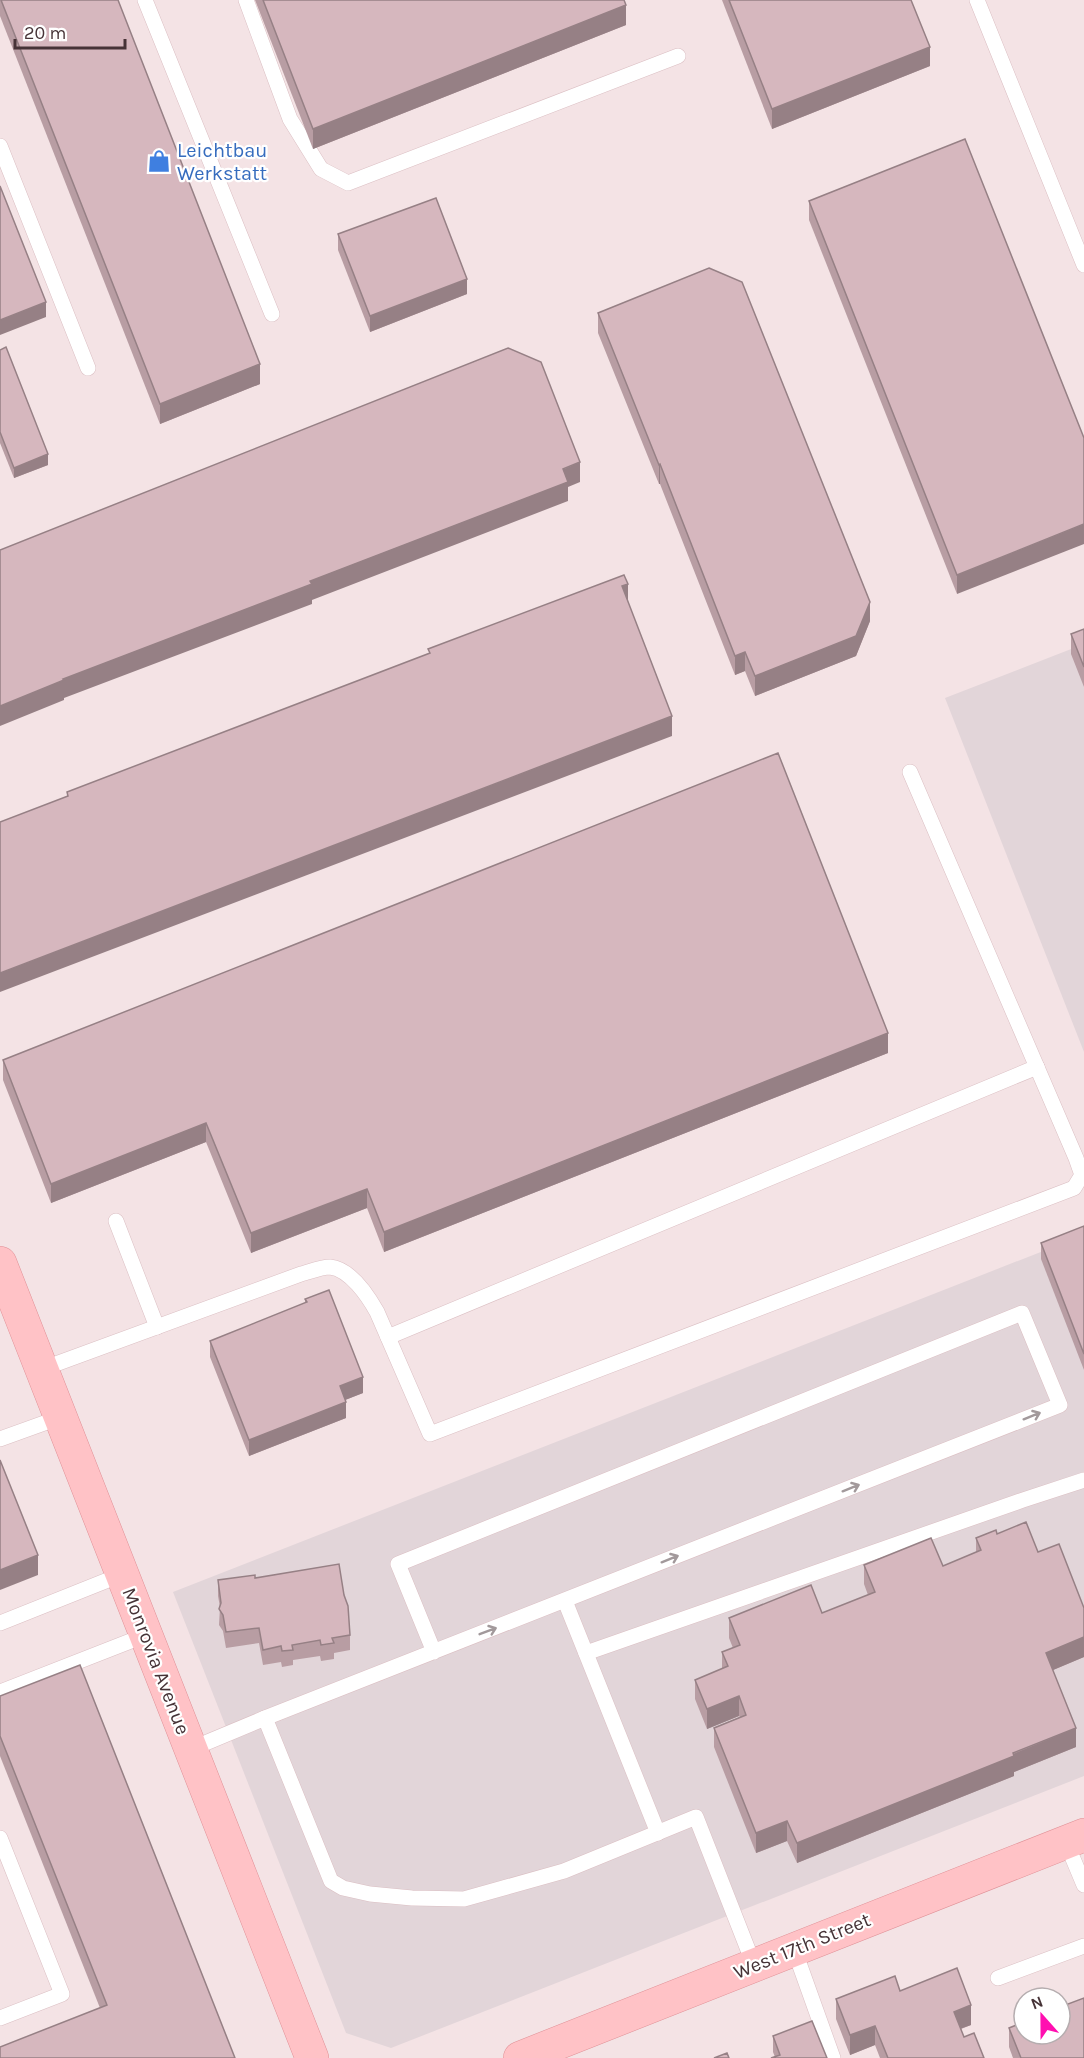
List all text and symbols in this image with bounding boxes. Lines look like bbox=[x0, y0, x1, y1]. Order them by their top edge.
scale bar bbox=[15, 12, 124, 50]
text: 20 m bbox=[24, 22, 66, 44]
place label: Leichtbau Werkstatt bbox=[177, 139, 268, 185]
shop icon: Leichtbau Werkstatt bbox=[146, 148, 172, 174]
one-way arrow bbox=[1023, 1410, 1041, 1421]
one-way arrow bbox=[841, 1482, 860, 1493]
one-way arrow bbox=[660, 1553, 678, 1564]
street label: Monrovia Avenue bbox=[117, 1584, 195, 1738]
one-way arrow bbox=[478, 1625, 497, 1636]
street label: West 17th Street bbox=[730, 1908, 874, 1984]
north arrow bbox=[1012, 1986, 1072, 2046]
text: N bbox=[1028, 1992, 1046, 2013]

